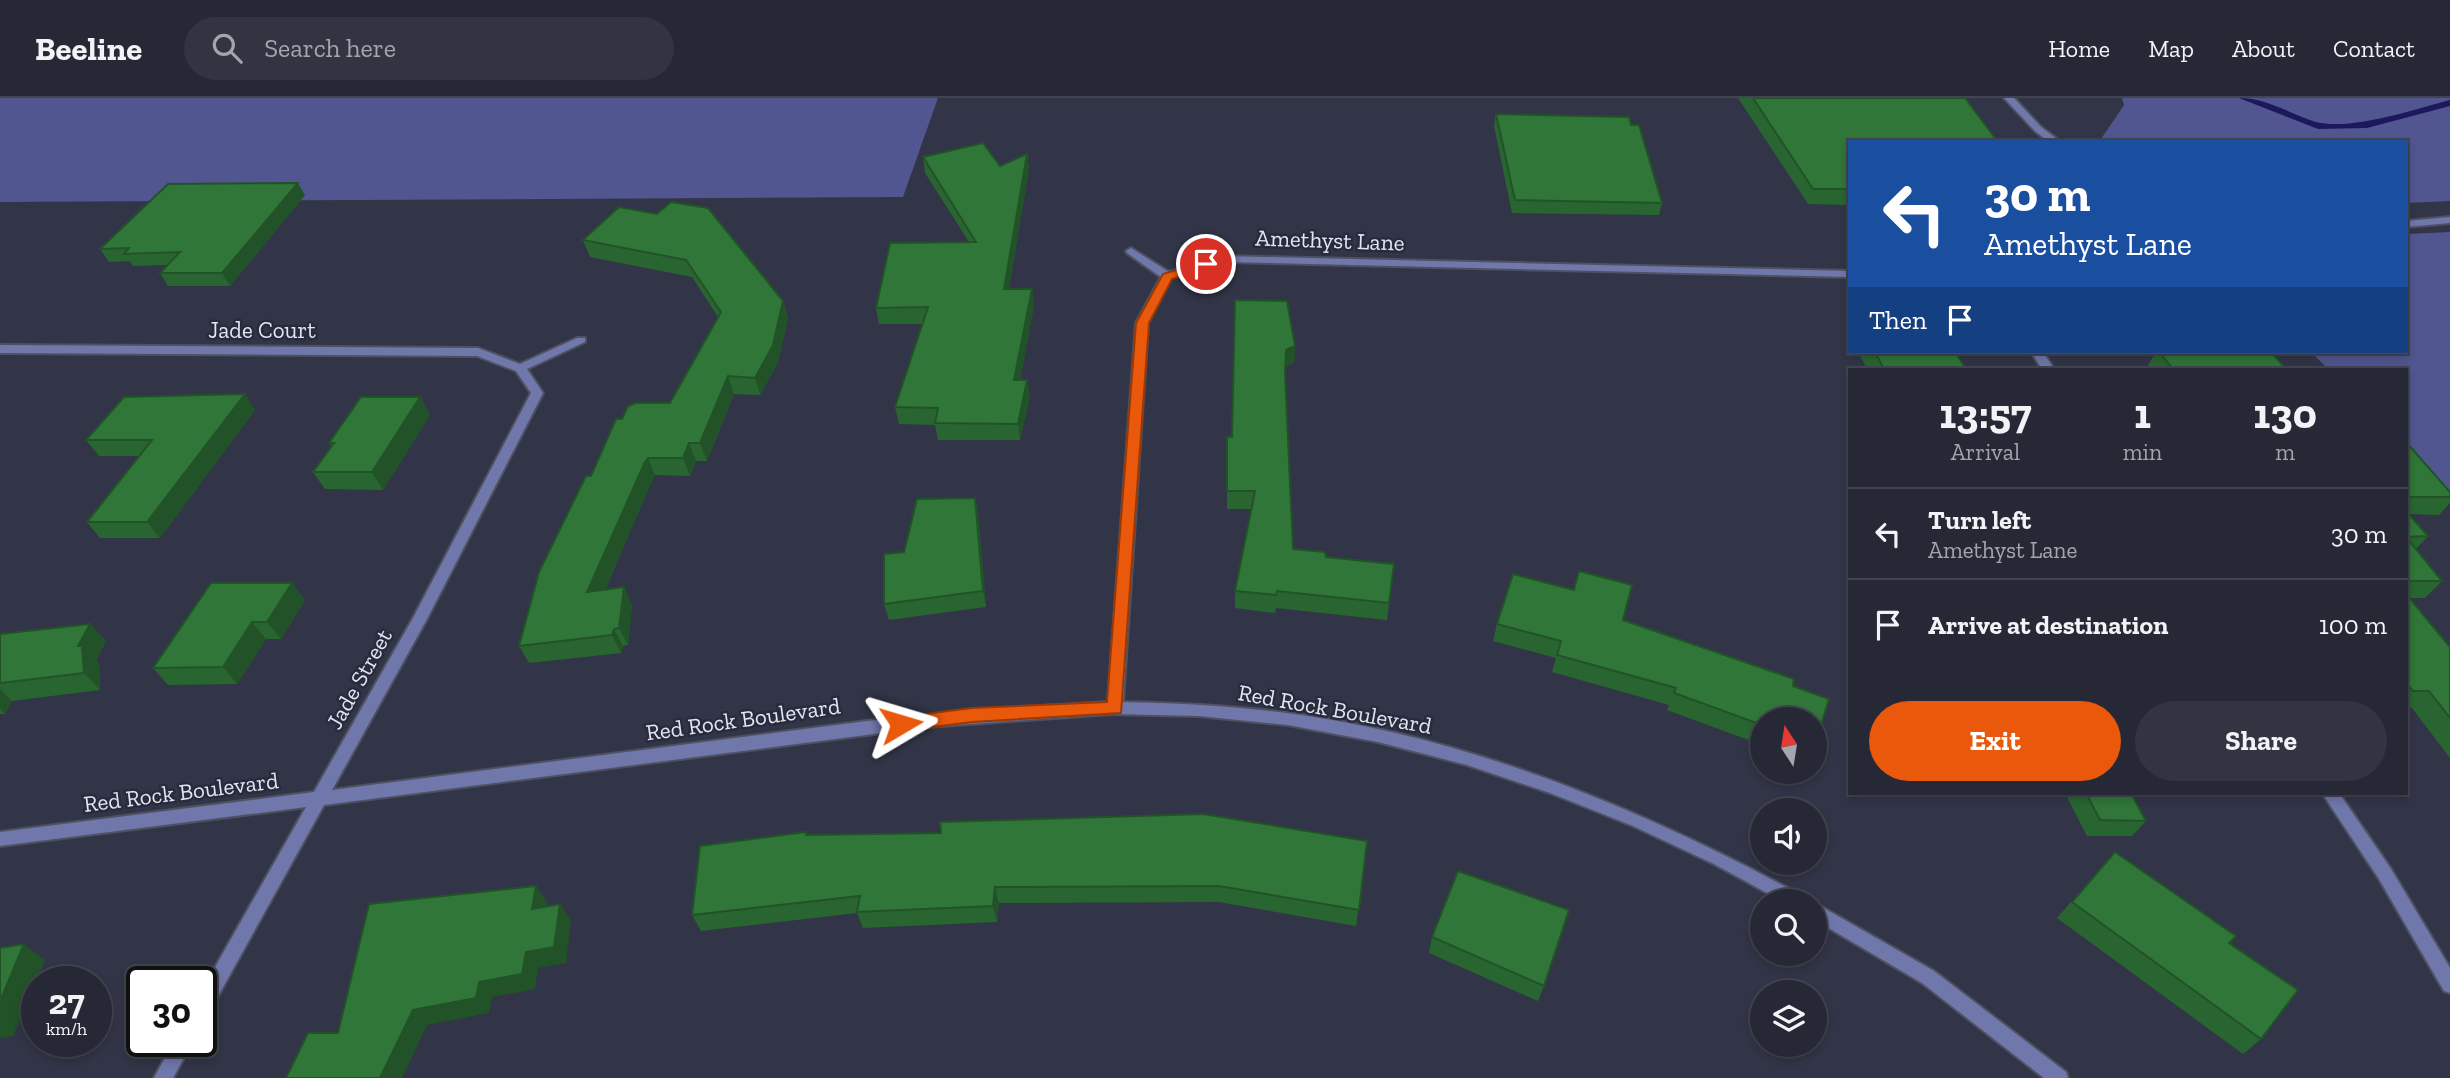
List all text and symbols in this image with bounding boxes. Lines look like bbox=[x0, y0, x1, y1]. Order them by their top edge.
search box bbox=[184, 17, 674, 80]
text: Beeline bbox=[35, 29, 142, 68]
icon: search bbox=[208, 29, 246, 67]
text: Search here bbox=[264, 32, 396, 64]
text: Home bbox=[2048, 34, 2110, 63]
text: Map bbox=[2148, 34, 2194, 63]
text: About bbox=[2232, 34, 2295, 63]
text: Contact bbox=[2333, 34, 2415, 63]
text: 30 m bbox=[1984, 165, 2090, 224]
icon: left bbox=[1869, 168, 1960, 259]
street label: Amethyst Lane bbox=[1255, 223, 1405, 257]
text: Amethyst Lane bbox=[1984, 225, 2192, 263]
pin bbox=[1176, 234, 1236, 294]
icon: arrive bbox=[1187, 245, 1225, 283]
icon: arrive bbox=[1941, 301, 1979, 339]
text: Then bbox=[1869, 304, 1927, 336]
street label: Jade Court bbox=[208, 316, 316, 344]
text: 13:57 bbox=[1939, 388, 2032, 439]
text: 1 bbox=[2134, 388, 2151, 439]
text: 130 bbox=[2253, 388, 2317, 439]
text: Arrival bbox=[1951, 438, 2020, 466]
text: min bbox=[2123, 438, 2162, 466]
text: m bbox=[2275, 438, 2295, 466]
text: Turn left bbox=[1928, 504, 2031, 536]
icon: left bbox=[1869, 515, 1907, 553]
text: 30 m bbox=[2331, 518, 2387, 550]
text: Amethyst Lane bbox=[1928, 536, 2077, 564]
icon: arrive bbox=[1869, 606, 1907, 644]
text: Arrive at destination bbox=[1928, 609, 2168, 641]
text: 100 m bbox=[2319, 609, 2387, 641]
street label: Jade Street bbox=[320, 624, 398, 734]
street label: Red Rock Boulevard bbox=[1236, 678, 1434, 740]
position arrow bbox=[864, 687, 938, 761]
street label: Red Rock Boulevard bbox=[644, 691, 843, 747]
button: Exit bbox=[1869, 701, 2121, 781]
button: Share bbox=[2135, 701, 2387, 781]
north arrow bbox=[1750, 707, 1827, 784]
map controls bbox=[1750, 707, 1827, 1057]
street label: Red Rock Boulevard bbox=[82, 766, 280, 818]
button: sound bbox=[1750, 798, 1827, 875]
button: search bbox=[1750, 889, 1827, 966]
speed limit sign: 30 bbox=[126, 966, 217, 1057]
button: layers bbox=[1750, 980, 1827, 1057]
text: 27 bbox=[48, 981, 85, 1023]
text: km/h bbox=[46, 1018, 87, 1040]

